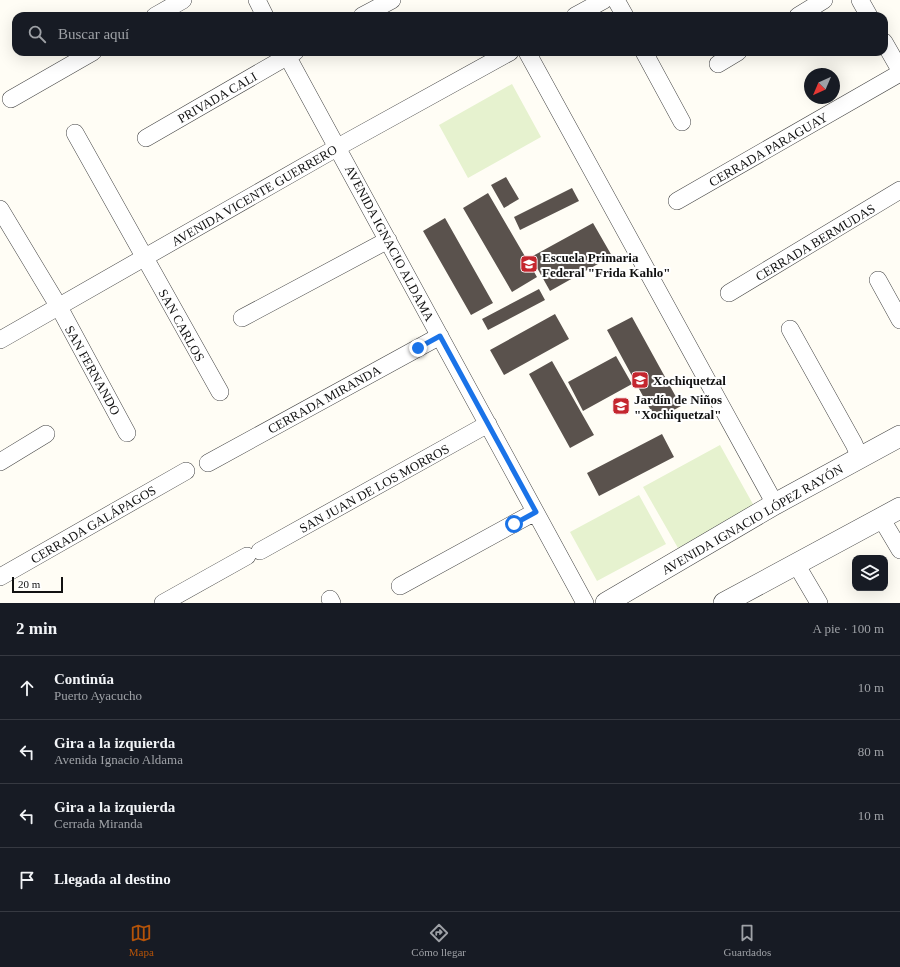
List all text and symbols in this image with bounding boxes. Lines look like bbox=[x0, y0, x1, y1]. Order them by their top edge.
search box bbox=[12, 12, 888, 56]
icon: search bbox=[26, 23, 48, 45]
text: Buscar aquí bbox=[58, 26, 129, 42]
north arrow bbox=[804, 68, 840, 104]
street label: PRIVADA CALI bbox=[175, 69, 260, 126]
street label: CERRADA PARAGUAY bbox=[706, 109, 831, 190]
street label: AVENIDA VICENTE GUERRERO bbox=[169, 142, 340, 249]
street label: AVENIDA IGNACIO ALDAMA bbox=[342, 163, 437, 324]
street label: CERRADA BERMUDAS bbox=[753, 201, 878, 284]
place label: Escuela Primaria Federal "Frida Kahlo" bbox=[542, 250, 671, 280]
school or university icon: Escuela Primaria Federal "Frida Kahlo" bbox=[519, 254, 539, 274]
street label: SAN CARLOS bbox=[155, 286, 208, 364]
street label: SAN FERNANDO bbox=[62, 323, 123, 418]
route end bbox=[409, 339, 427, 357]
street label: CERRADA MIRANDA bbox=[265, 362, 384, 437]
school or university icon: Xochiquetzal bbox=[630, 370, 650, 390]
place label: Xochiquetzal bbox=[653, 373, 726, 388]
place label: Jardín de Niños "Xochiquetzal" bbox=[634, 392, 722, 422]
school or university icon: Jardín de Niños "Xochiquetzal" bbox=[611, 396, 631, 416]
street label: SAN JUAN DE LOS MORROS bbox=[297, 441, 452, 536]
street label: AVENIDA IGNACIO LÓPEZ RAYÓN bbox=[659, 461, 846, 578]
street label: CERRADA GALÁPAGOS bbox=[28, 482, 159, 566]
route start bbox=[505, 515, 523, 533]
map controls bbox=[852, 555, 888, 591]
button: layers bbox=[852, 555, 888, 591]
scale bar bbox=[12, 575, 63, 594]
text: 20 m bbox=[18, 578, 40, 590]
text: 2 min bbox=[16, 619, 57, 638]
text: A pie · 100 m bbox=[813, 621, 884, 636]
text: Continúa bbox=[54, 671, 114, 687]
icon: ahead bbox=[16, 677, 38, 699]
text: 10 m bbox=[858, 680, 884, 695]
text: Puerto Ayacucho bbox=[54, 688, 142, 703]
text: Gira a la izquierda bbox=[54, 735, 175, 751]
icon: left bbox=[16, 741, 38, 763]
text: 80 m bbox=[858, 744, 884, 759]
text: Avenida Ignacio Aldama bbox=[54, 752, 183, 767]
text: Gira a la izquierda bbox=[54, 799, 175, 815]
icon: left bbox=[16, 805, 38, 827]
text: 10 m bbox=[858, 808, 884, 823]
text: Cerrada Miranda bbox=[54, 816, 142, 831]
icon: arrive bbox=[16, 869, 38, 891]
text: Llegada al destino bbox=[54, 871, 171, 887]
tab: Mapa bbox=[129, 922, 154, 958]
tab: Cómo llegar bbox=[411, 922, 466, 958]
tab: Guardados bbox=[724, 922, 771, 958]

